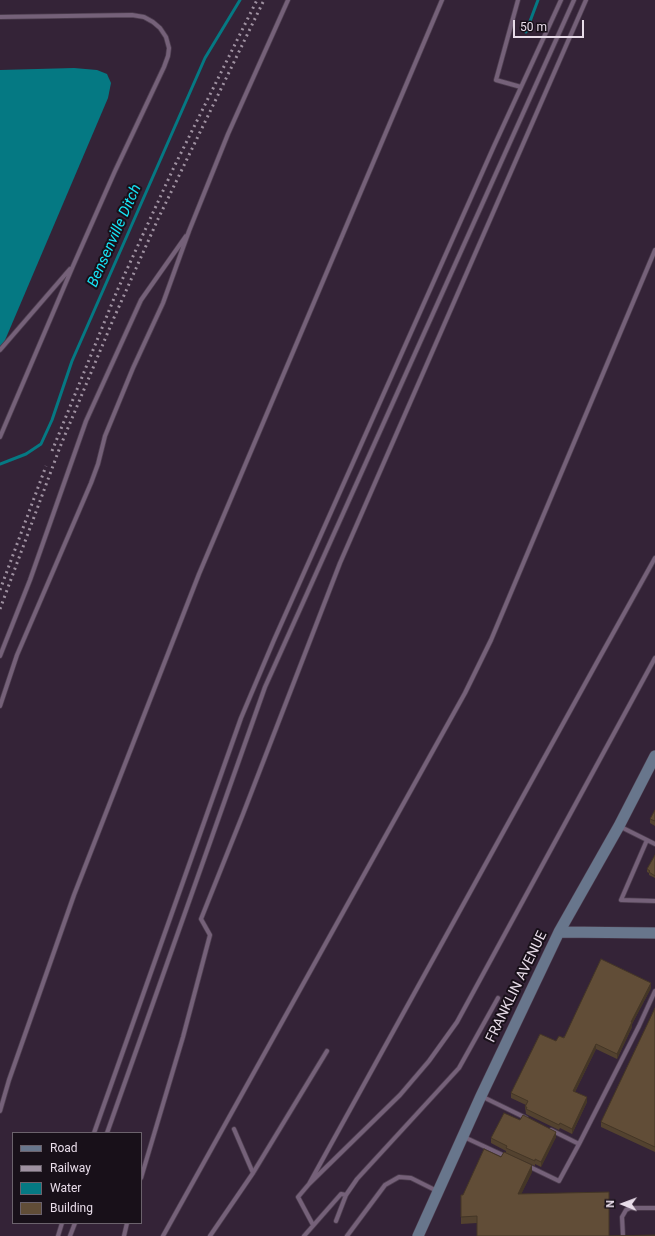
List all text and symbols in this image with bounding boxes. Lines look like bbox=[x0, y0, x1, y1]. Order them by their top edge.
scale bar bbox=[515, 12, 586, 38]
text: 50 m bbox=[520, 20, 547, 34]
water label: Bensenville Ditch bbox=[84, 182, 146, 290]
street label: FRANKLIN AVENUE bbox=[483, 929, 551, 1045]
legend bbox=[12, 1132, 142, 1224]
text: Road bbox=[50, 1141, 78, 1155]
text: Railway bbox=[50, 1161, 91, 1175]
text: Water bbox=[50, 1181, 81, 1195]
north arrow bbox=[603, 1184, 643, 1224]
text: N bbox=[604, 1200, 617, 1208]
text: Building bbox=[50, 1201, 93, 1215]

